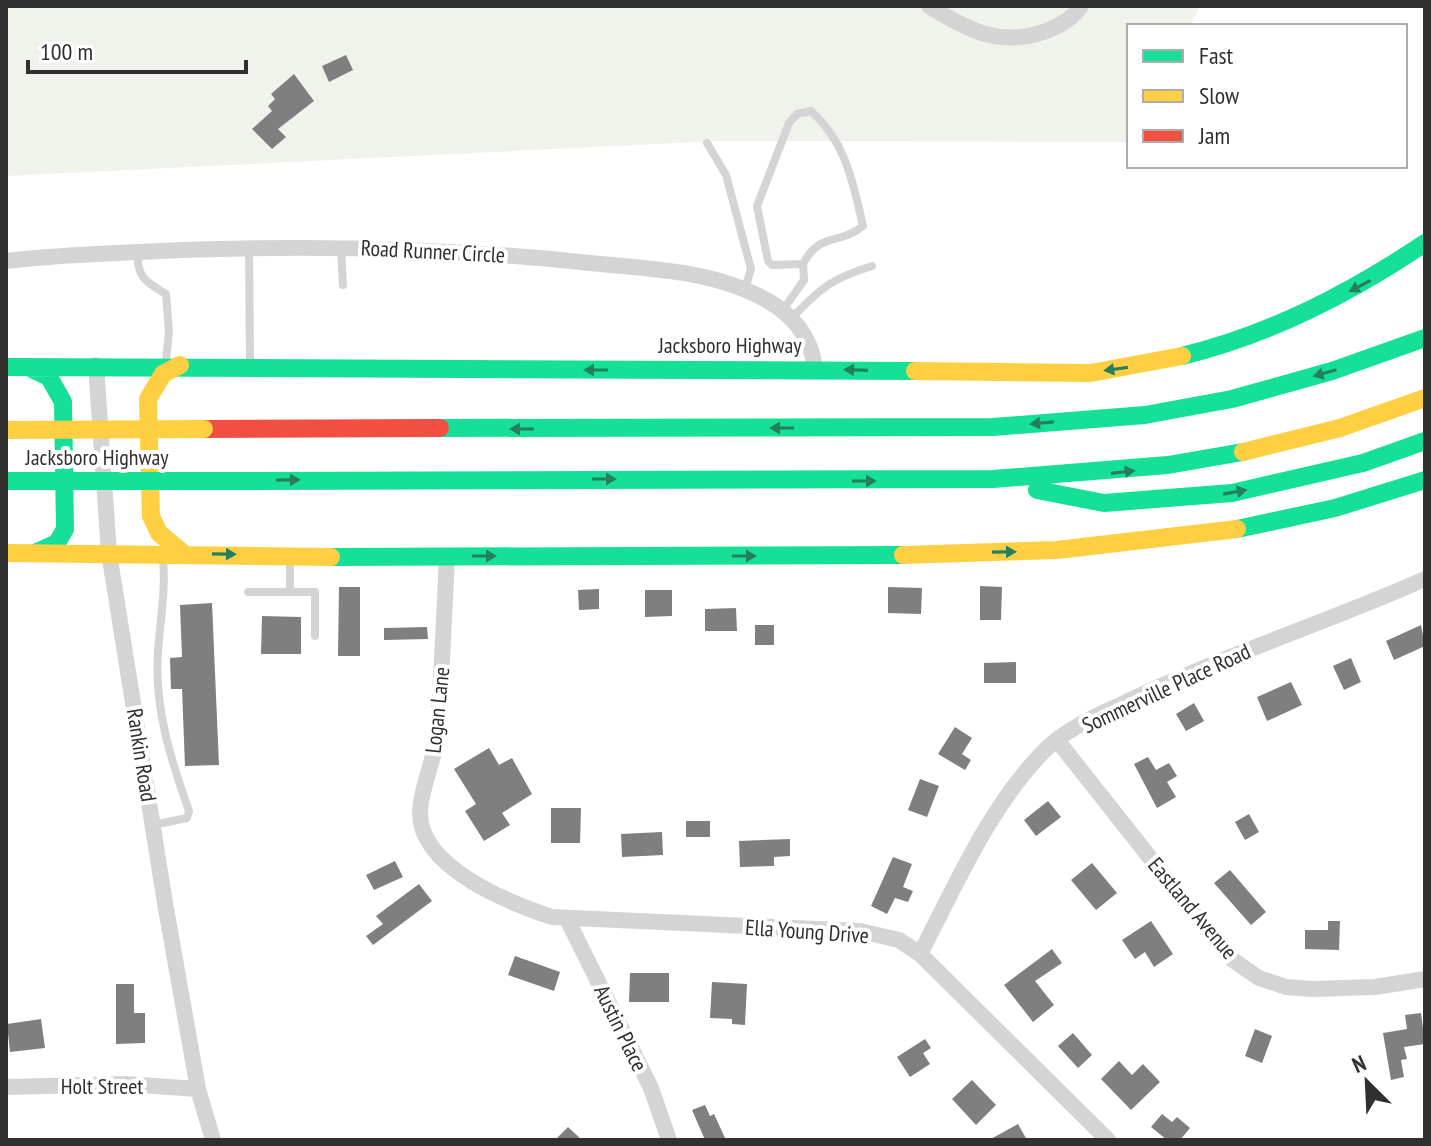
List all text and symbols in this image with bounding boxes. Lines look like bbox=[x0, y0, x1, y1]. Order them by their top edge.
scale bar bbox=[28, 24, 246, 74]
legend bbox=[1127, 24, 1407, 168]
text: 100 m bbox=[40, 36, 93, 67]
text: Fast bbox=[1199, 40, 1234, 71]
text: Slow bbox=[1199, 80, 1240, 111]
text: Jam bbox=[1198, 120, 1230, 151]
street label: Road Runner Circle bbox=[360, 233, 506, 269]
one-way arrow bbox=[1349, 279, 1372, 293]
street label: Jacksboro Highway bbox=[658, 331, 802, 359]
one-way arrow bbox=[1103, 363, 1128, 376]
one-way arrow bbox=[583, 364, 608, 376]
one-way arrow bbox=[843, 364, 868, 377]
one-way arrow bbox=[1312, 367, 1337, 379]
one-way arrow bbox=[1029, 417, 1054, 430]
one-way arrow bbox=[769, 422, 794, 434]
one-way arrow bbox=[509, 423, 534, 435]
street label: Jacksboro Highway bbox=[25, 443, 169, 471]
one-way arrow bbox=[1111, 465, 1136, 478]
one-way arrow bbox=[276, 473, 301, 486]
one-way arrow bbox=[592, 473, 617, 485]
one-way arrow bbox=[852, 475, 877, 487]
one-way arrow bbox=[1222, 485, 1247, 497]
one-way arrow bbox=[992, 546, 1017, 558]
one-way arrow bbox=[212, 548, 237, 561]
one-way arrow bbox=[472, 550, 497, 563]
one-way arrow bbox=[732, 550, 757, 562]
street label: Sommerville Place Road bbox=[1077, 637, 1255, 739]
street label: Logan Lane bbox=[419, 665, 455, 755]
street label: Rankin Road bbox=[121, 706, 163, 804]
street label: Eastland Avenue bbox=[1142, 851, 1244, 965]
street label: Ella Young Drive bbox=[744, 913, 870, 949]
street label: Austin Place bbox=[588, 980, 654, 1076]
north arrow bbox=[1327, 1042, 1407, 1122]
text: N bbox=[1348, 1049, 1370, 1079]
street label: Holt Street bbox=[61, 1072, 143, 1100]

